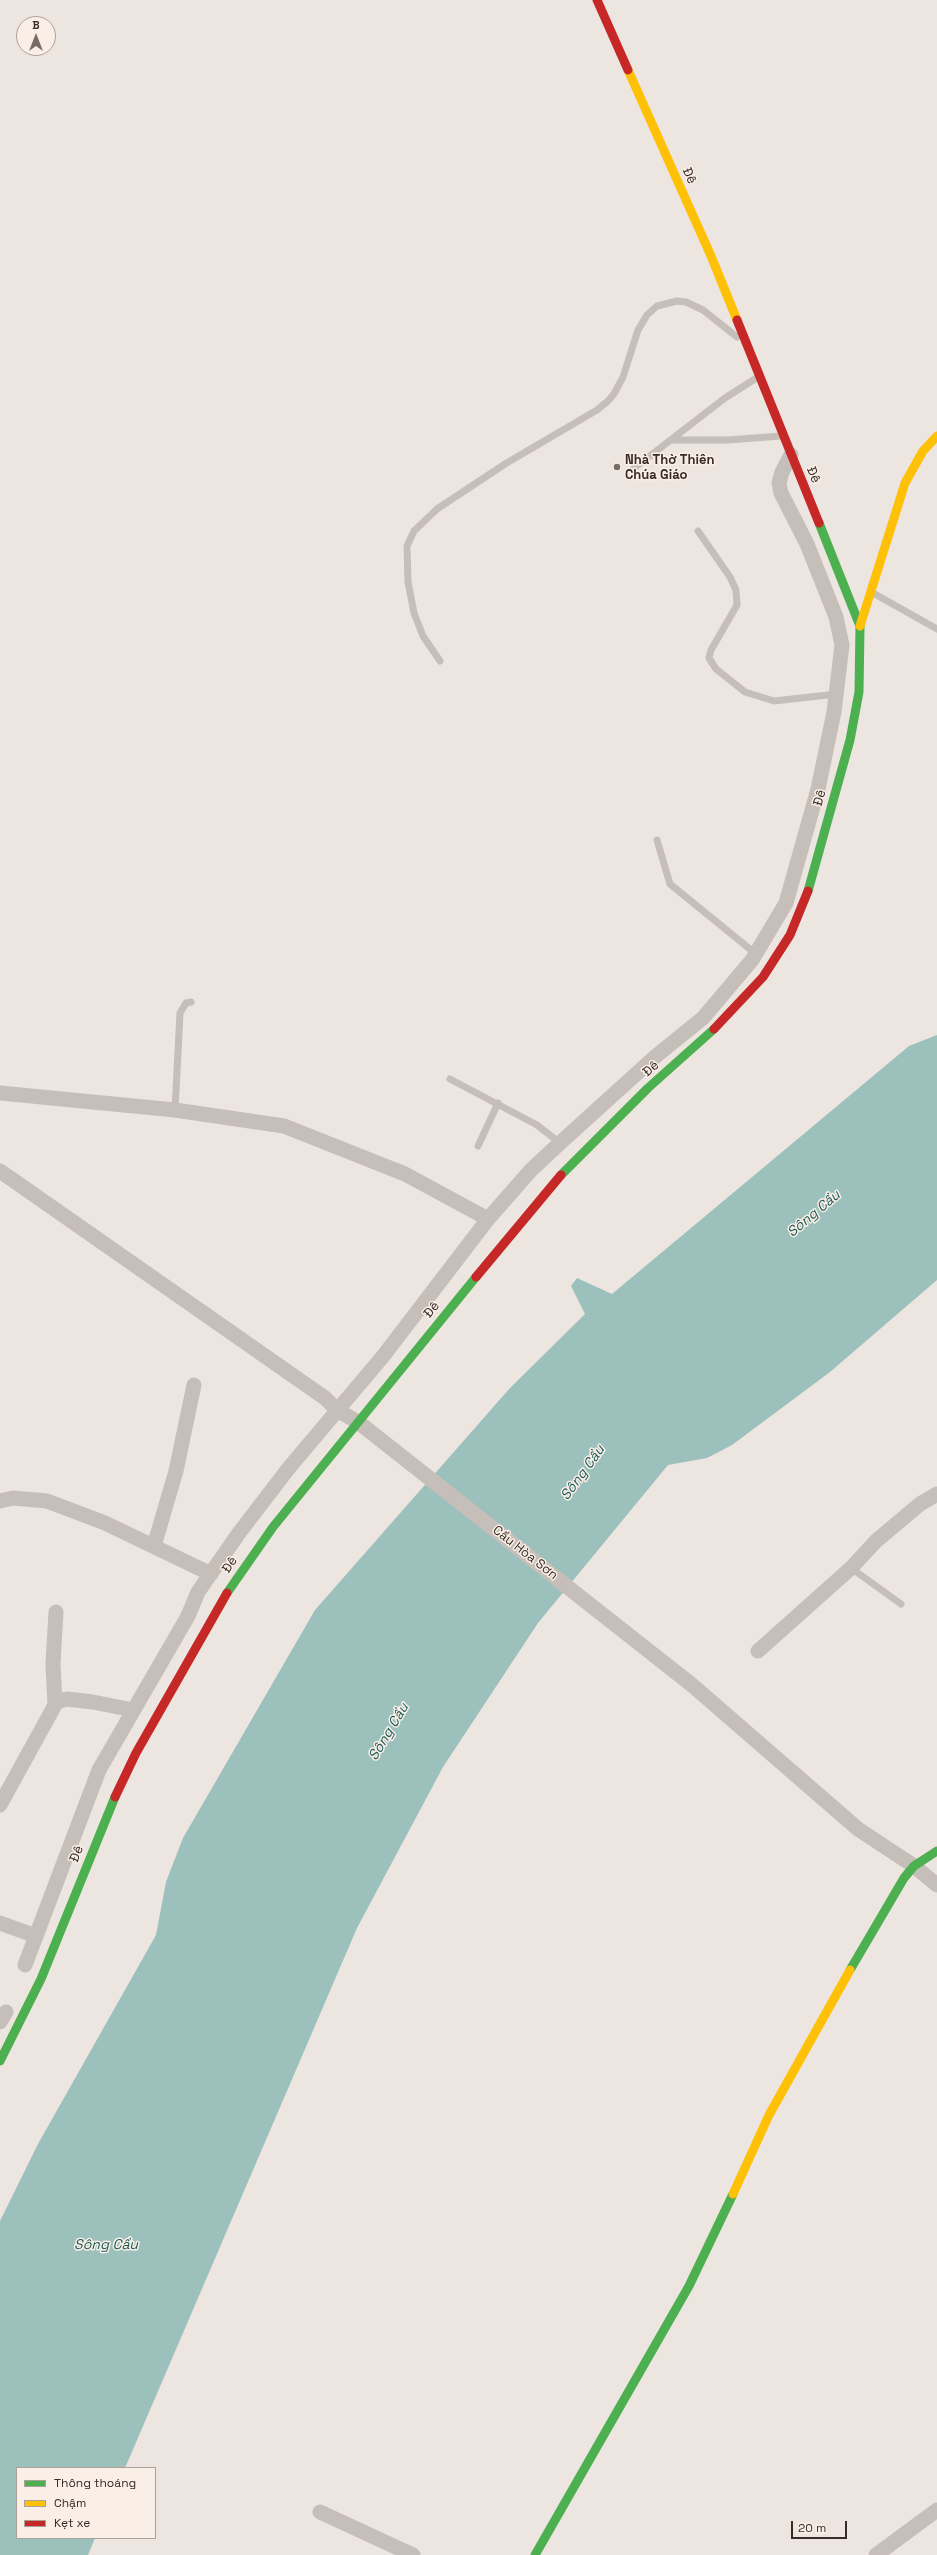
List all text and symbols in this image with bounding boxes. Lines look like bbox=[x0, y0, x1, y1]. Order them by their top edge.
north arrow bbox=[16, 16, 56, 56]
text: B bbox=[32, 18, 40, 32]
street label: Đê bbox=[679, 165, 699, 187]
place label: Nhà Thờ Thiên Chúa Giáo bbox=[625, 452, 714, 483]
marker: Nhà Thờ Thiên Chúa Giáo bbox=[612, 462, 622, 472]
street label: Đê bbox=[803, 465, 823, 485]
street label: Đê bbox=[810, 788, 830, 808]
street label: Đê bbox=[640, 1058, 662, 1080]
water label: Sông Cầu bbox=[784, 1187, 844, 1241]
street label: Đê bbox=[421, 1299, 443, 1321]
water label: Sông Cầu bbox=[557, 1442, 609, 1504]
street label: Cầu Hòa Sơn bbox=[489, 1523, 561, 1583]
street label: Đê bbox=[219, 1554, 241, 1576]
water label: Sông Cầu bbox=[365, 1700, 413, 1764]
street label: Đê bbox=[67, 1844, 87, 1864]
water label: Sông Cầu bbox=[74, 2237, 138, 2253]
legend bbox=[16, 2467, 156, 2539]
text: Thông thoáng bbox=[54, 2475, 136, 2491]
text: Chậm bbox=[54, 2495, 86, 2511]
scale bar bbox=[793, 2513, 849, 2539]
text: Kẹt xe bbox=[54, 2515, 90, 2531]
text: 20 m bbox=[798, 2520, 826, 2536]

